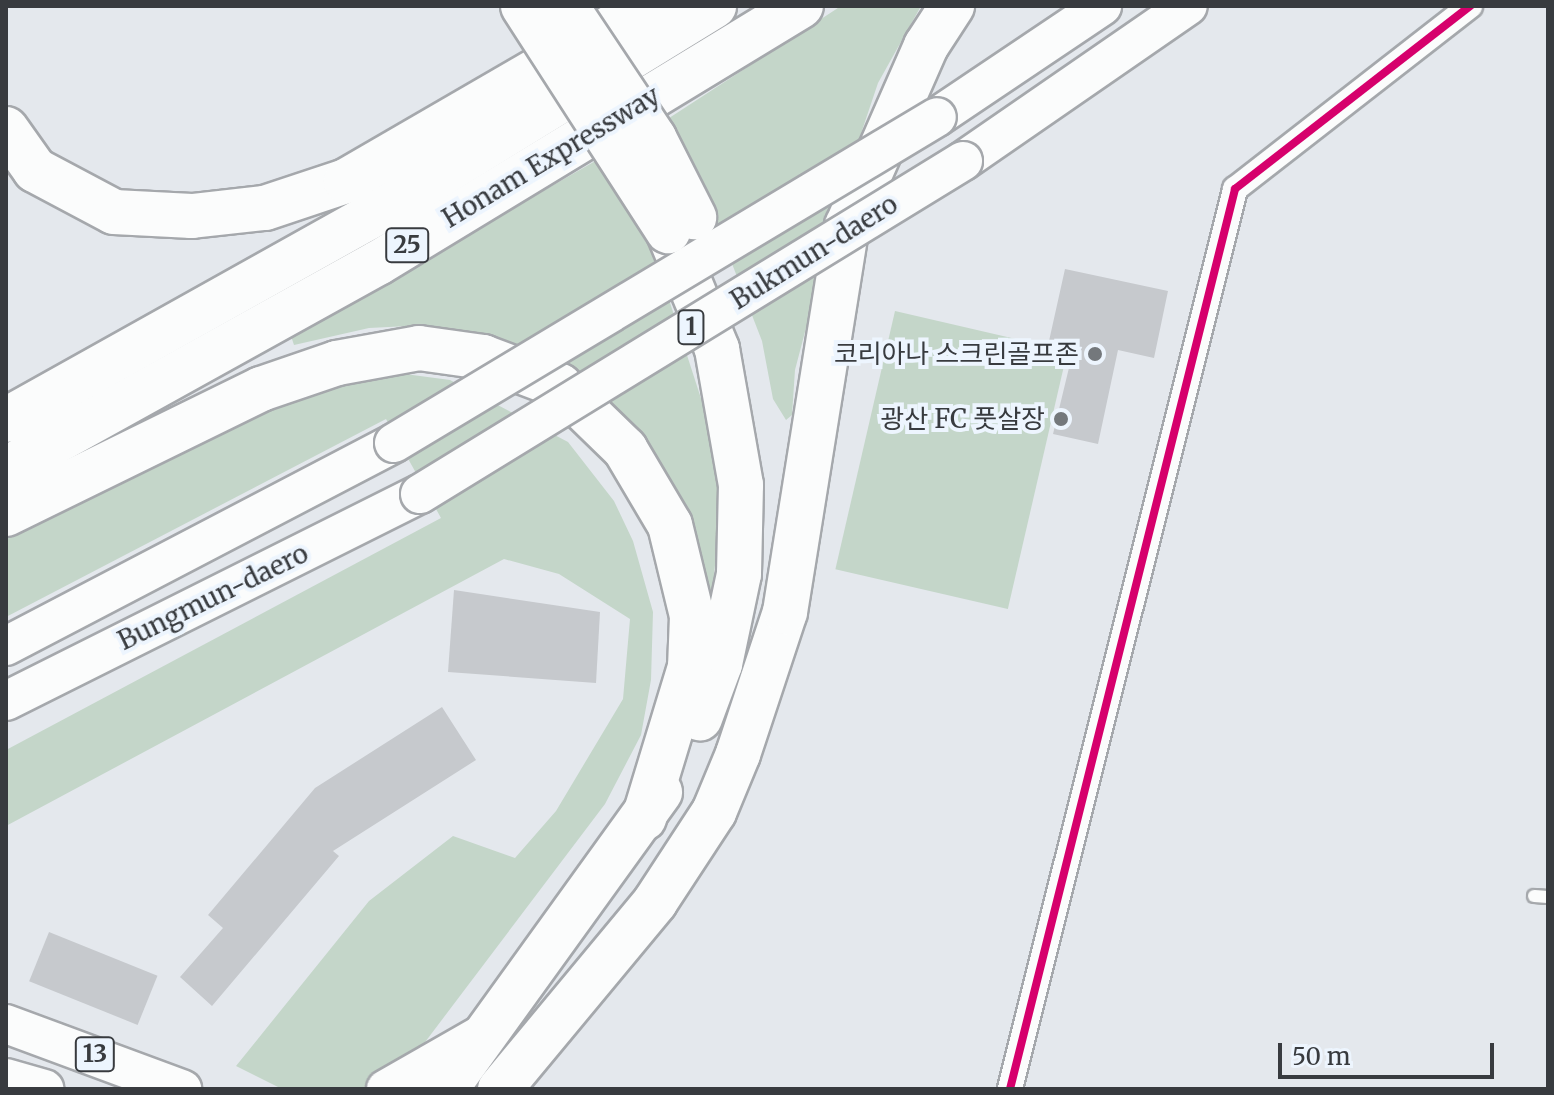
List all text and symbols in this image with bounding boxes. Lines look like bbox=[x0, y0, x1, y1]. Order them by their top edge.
street label: Honam Expressway bbox=[437, 80, 665, 234]
street label: Bukmun-daero bbox=[725, 188, 903, 316]
road number: 25 bbox=[385, 225, 429, 265]
road number: 1 bbox=[677, 307, 705, 347]
place label: 코리아나 스크린골프존 bbox=[834, 338, 1079, 370]
marker: 코리아나 스크린골프존 bbox=[1086, 345, 1104, 363]
place label: 광산 FC 풋살장 bbox=[880, 403, 1045, 435]
marker: 광산 FC 풋살장 bbox=[1052, 410, 1070, 428]
street label: Bungmun-daero bbox=[113, 537, 313, 657]
scale bar bbox=[1282, 1027, 1498, 1077]
road number: 13 bbox=[73, 1034, 117, 1074]
text: 50 m bbox=[1292, 1041, 1351, 1072]

